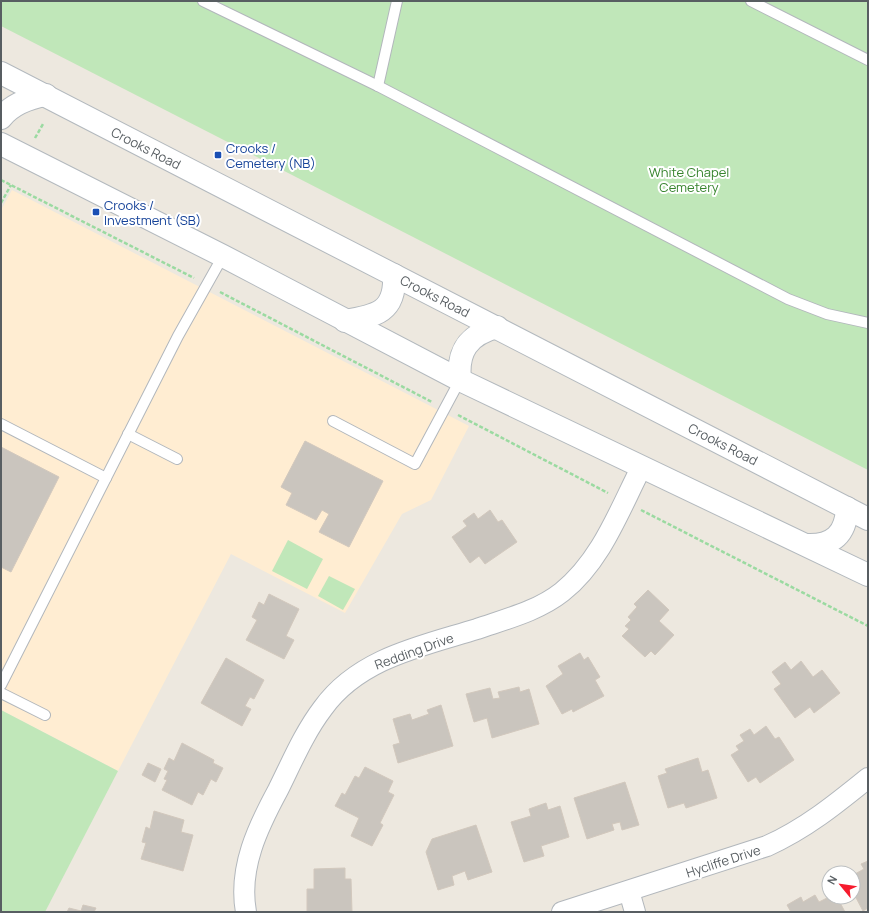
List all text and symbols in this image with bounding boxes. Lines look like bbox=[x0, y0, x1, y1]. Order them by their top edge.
street label: Crooks Road bbox=[108, 123, 184, 173]
place label: Crooks / Cemetery (NB) bbox=[226, 139, 316, 172]
marker: Crooks / Cemetery (NB) bbox=[213, 150, 223, 160]
park label: White Chapel Cemetery bbox=[649, 163, 729, 196]
place label: Crooks / Investment (SB) bbox=[104, 196, 201, 229]
marker: Crooks / Investment (SB) bbox=[91, 207, 101, 217]
street label: Crooks Road bbox=[397, 271, 473, 321]
street label: Crooks Road bbox=[685, 419, 761, 469]
street label: Redding Drive bbox=[372, 628, 456, 674]
street label: Hycliffe Drive bbox=[683, 840, 763, 882]
north arrow bbox=[821, 865, 861, 905]
text: N bbox=[823, 873, 840, 887]

